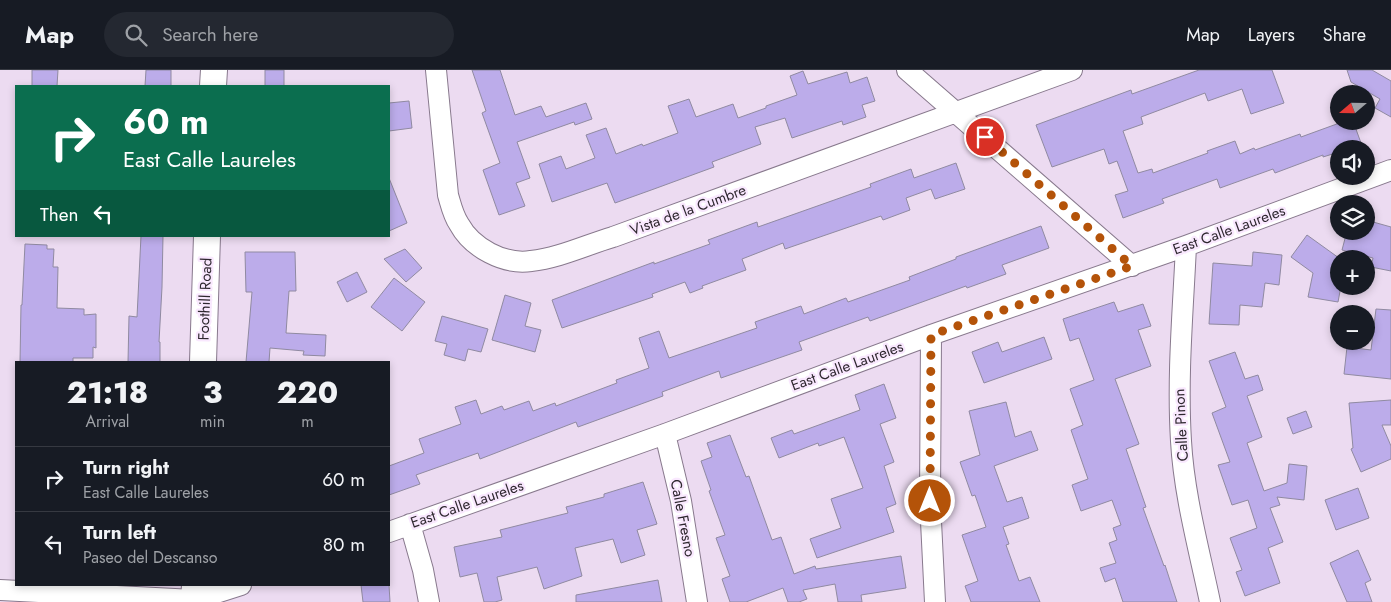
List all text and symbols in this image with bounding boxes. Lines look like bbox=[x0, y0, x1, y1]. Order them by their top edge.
search box bbox=[104, 12, 454, 57]
text: Map bbox=[25, 17, 74, 52]
icon: search bbox=[122, 21, 150, 49]
text: Search here bbox=[162, 21, 258, 48]
text: Map bbox=[1186, 22, 1220, 48]
text: Layers bbox=[1248, 22, 1295, 48]
text: Share bbox=[1323, 22, 1366, 48]
north arrow bbox=[1330, 85, 1375, 130]
map controls bbox=[1330, 85, 1375, 350]
text: 60 m bbox=[123, 97, 209, 147]
icon: right bbox=[40, 105, 105, 170]
pin bbox=[964, 116, 1006, 158]
icon: arrive bbox=[971, 123, 999, 151]
button: sound bbox=[1330, 140, 1375, 185]
text: East Calle Laureles bbox=[123, 143, 296, 175]
street label: Vista de la Cumbre bbox=[627, 179, 749, 241]
button: layers bbox=[1330, 195, 1375, 240]
street label: East Calle Laureles bbox=[1170, 199, 1288, 261]
icon: left bbox=[89, 200, 117, 228]
text: Then bbox=[40, 201, 79, 228]
button: + bbox=[1330, 250, 1375, 295]
street label: Foothill Road bbox=[193, 257, 217, 341]
button: − bbox=[1330, 305, 1375, 350]
street label: East Calle Laureles bbox=[788, 335, 906, 397]
text: 21:18 bbox=[67, 371, 148, 414]
text: 3 bbox=[203, 371, 222, 414]
text: 220 bbox=[277, 371, 338, 414]
street label: Calle Pinon bbox=[1168, 388, 1194, 462]
text: Arrival bbox=[85, 410, 130, 433]
text: min bbox=[200, 410, 225, 433]
text: m bbox=[301, 410, 314, 433]
text: Turn right bbox=[83, 454, 169, 481]
icon: right bbox=[40, 465, 68, 493]
text: 60 m bbox=[322, 466, 365, 493]
street label: East Calle Laureles bbox=[408, 474, 526, 534]
position arrow bbox=[903, 474, 955, 526]
street label: Calle Fresno bbox=[665, 477, 701, 559]
text: East Calle Laureles bbox=[83, 481, 209, 504]
text: Turn left bbox=[83, 519, 156, 546]
icon: left bbox=[40, 530, 68, 558]
text: 80 m bbox=[323, 531, 365, 558]
text: Paseo del Descanso bbox=[83, 546, 218, 569]

